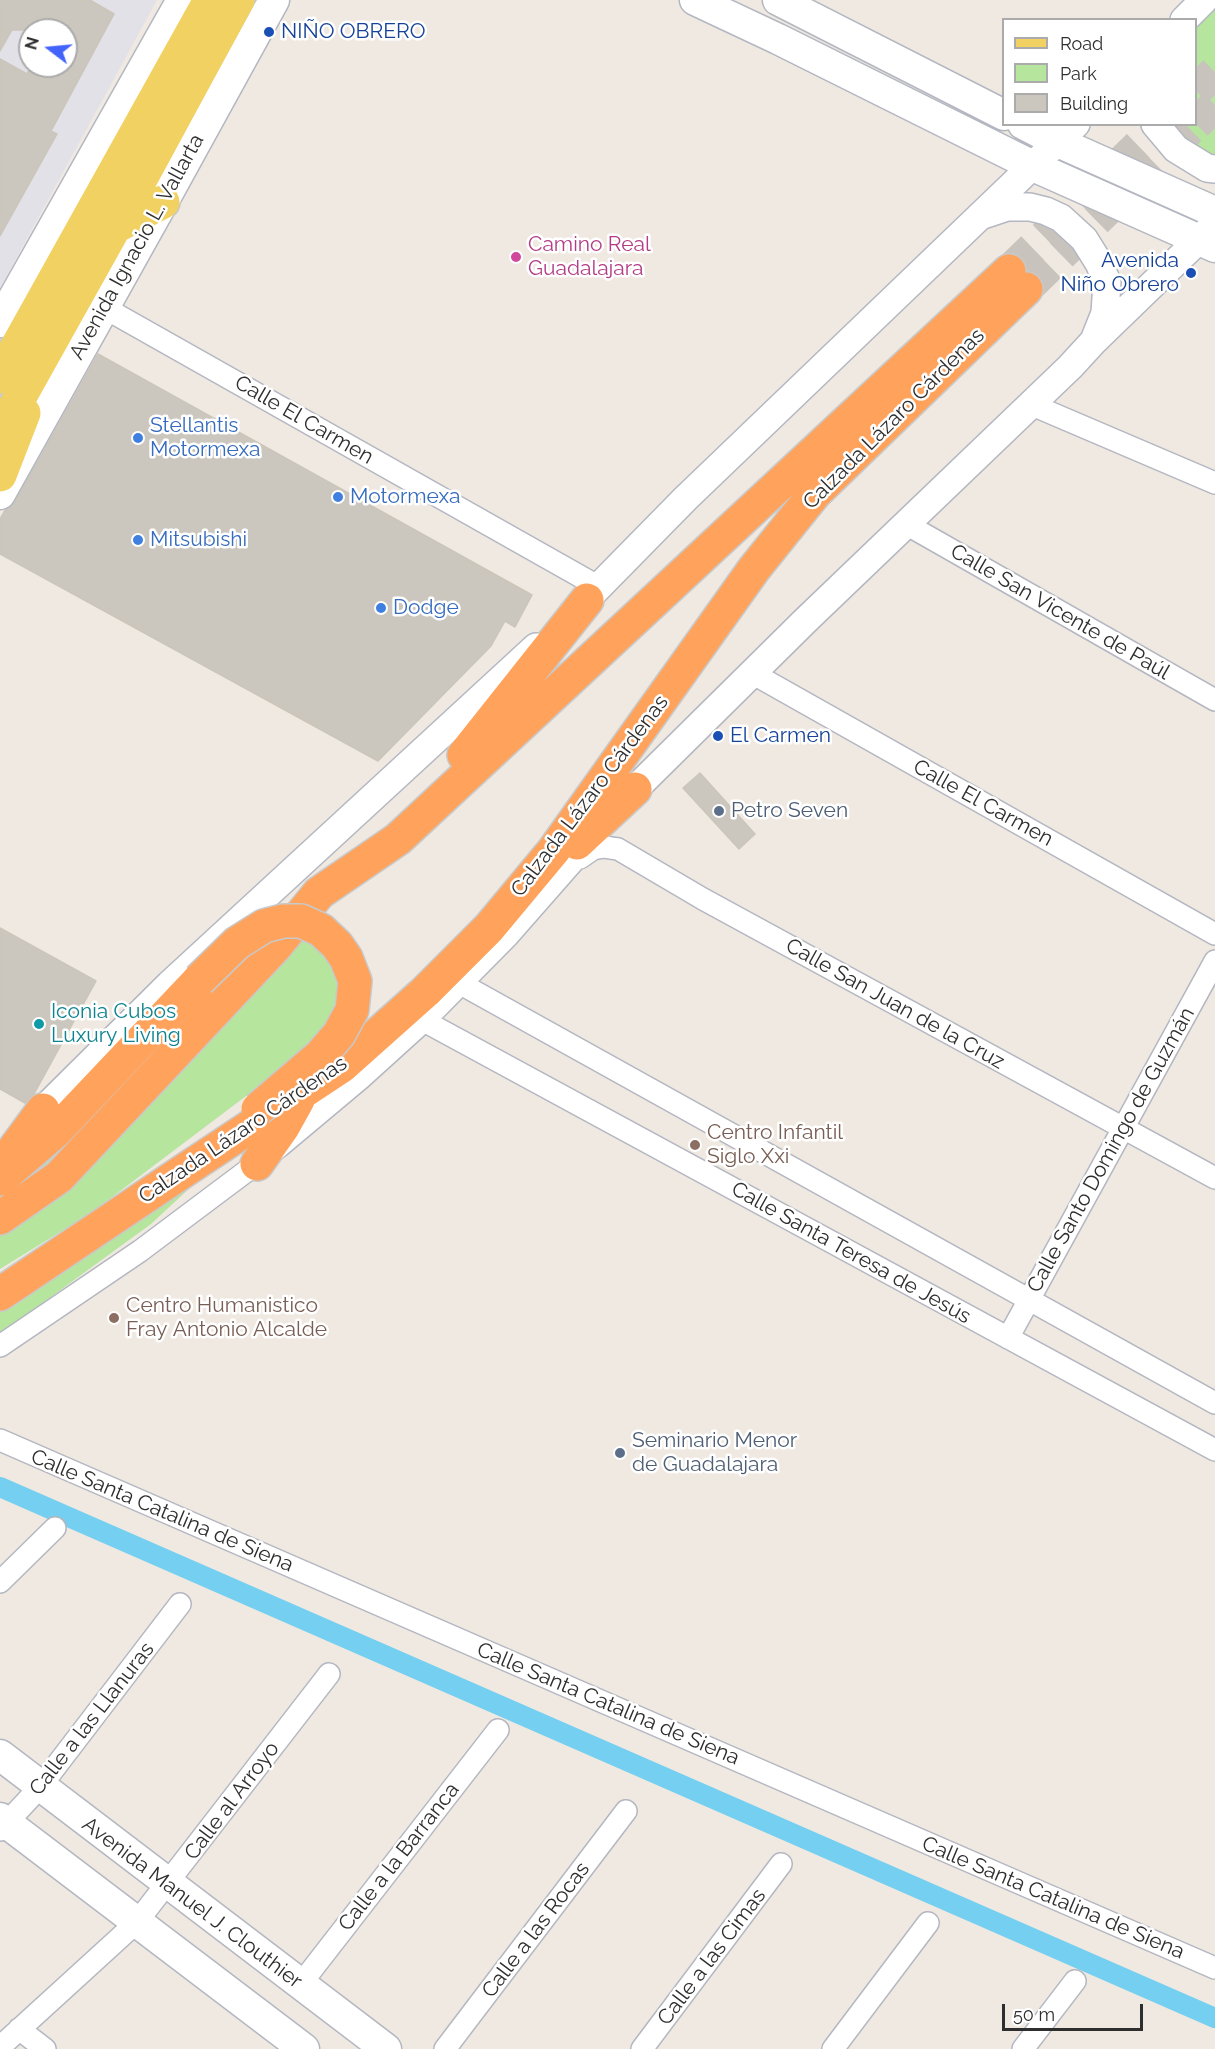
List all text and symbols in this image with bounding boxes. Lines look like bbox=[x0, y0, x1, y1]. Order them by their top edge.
north arrow bbox=[18, 18, 78, 78]
legend bbox=[1002, 18, 1197, 126]
place label: NIÑO OBRERO bbox=[281, 19, 426, 45]
marker: NIÑO OBRERO bbox=[262, 25, 276, 39]
text: Road bbox=[1060, 33, 1103, 54]
text: N bbox=[21, 35, 43, 52]
text: Park bbox=[1060, 63, 1097, 84]
text: Building bbox=[1060, 93, 1128, 114]
street label: Avenida Ignacio L. Vallarta bbox=[64, 130, 210, 364]
place label: Camino Real Guadalajara bbox=[528, 232, 651, 282]
place label: Avenida Niño Obrero bbox=[1061, 248, 1179, 298]
marker: Camino Real Guadalajara bbox=[509, 250, 523, 264]
marker: Avenida Niño Obrero bbox=[1184, 266, 1198, 280]
street label: Calzada Lázaro Cárdenas bbox=[798, 323, 990, 515]
street label: Calle El Carmen bbox=[230, 370, 378, 470]
place label: Stellantis Motormexa bbox=[150, 413, 260, 463]
marker: Stellantis Motormexa bbox=[131, 431, 145, 445]
place label: Motormexa bbox=[350, 484, 460, 510]
marker: Motormexa bbox=[331, 490, 345, 504]
place label: Mitsubishi bbox=[150, 527, 247, 553]
marker: Mitsubishi bbox=[131, 533, 145, 547]
street label: Calle San Vicente de Paúl bbox=[946, 539, 1174, 685]
place label: Dodge bbox=[393, 595, 459, 621]
marker: Dodge bbox=[374, 601, 388, 615]
street label: Calzada Lázaro Cárdenas bbox=[506, 690, 674, 902]
place label: El Carmen bbox=[730, 723, 831, 749]
marker: El Carmen bbox=[711, 729, 725, 743]
street label: Calle El Carmen bbox=[909, 754, 1057, 852]
place label: Petro Seven bbox=[731, 798, 848, 824]
marker: Petro Seven bbox=[712, 804, 726, 818]
street label: Calle San Juan de la Cruz bbox=[781, 933, 1009, 1075]
place label: Iconia Cubos Luxury Living bbox=[51, 999, 181, 1049]
street label: Calle Santo Domingo de Guzmán bbox=[1022, 1003, 1200, 1297]
marker: Iconia Cubos Luxury Living bbox=[32, 1017, 46, 1031]
street label: Calzada Lázaro Cárdenas bbox=[134, 1051, 352, 1209]
place label: Centro Infantil Siglo Xxi bbox=[707, 1120, 843, 1170]
marker: Centro Infantil Siglo Xxi bbox=[688, 1138, 702, 1152]
street label: Calle Santa Teresa de Jesús bbox=[727, 1177, 975, 1329]
place label: Centro Humanistico Fray Antonio Alcalde bbox=[126, 1293, 327, 1343]
marker: Centro Humanistico Fray Antonio Alcalde bbox=[107, 1311, 121, 1325]
place label: Seminario Menor de Guadalajara bbox=[632, 1428, 797, 1478]
street label: Calle Santa Catalina de Siena bbox=[27, 1444, 297, 1578]
marker: Seminario Menor de Guadalajara bbox=[613, 1446, 627, 1460]
street label: Calle a las Llanuras bbox=[24, 1637, 160, 1801]
street label: Calle Santa Catalina de Siena bbox=[473, 1637, 743, 1771]
street label: Calle al Arroyo bbox=[179, 1737, 285, 1865]
street label: Calle a la Barranca bbox=[333, 1778, 465, 1936]
street label: Avenida Manuel J. Clouthier bbox=[77, 1812, 307, 1994]
street label: Calle Santa Catalina de Siena bbox=[918, 1831, 1188, 1965]
street label: Calle a las Rocas bbox=[477, 1857, 595, 2003]
street label: Calle a las Cimas bbox=[653, 1884, 771, 2030]
scale bar bbox=[1005, 1992, 1146, 2030]
text: 50 m bbox=[1013, 2004, 1055, 2025]

